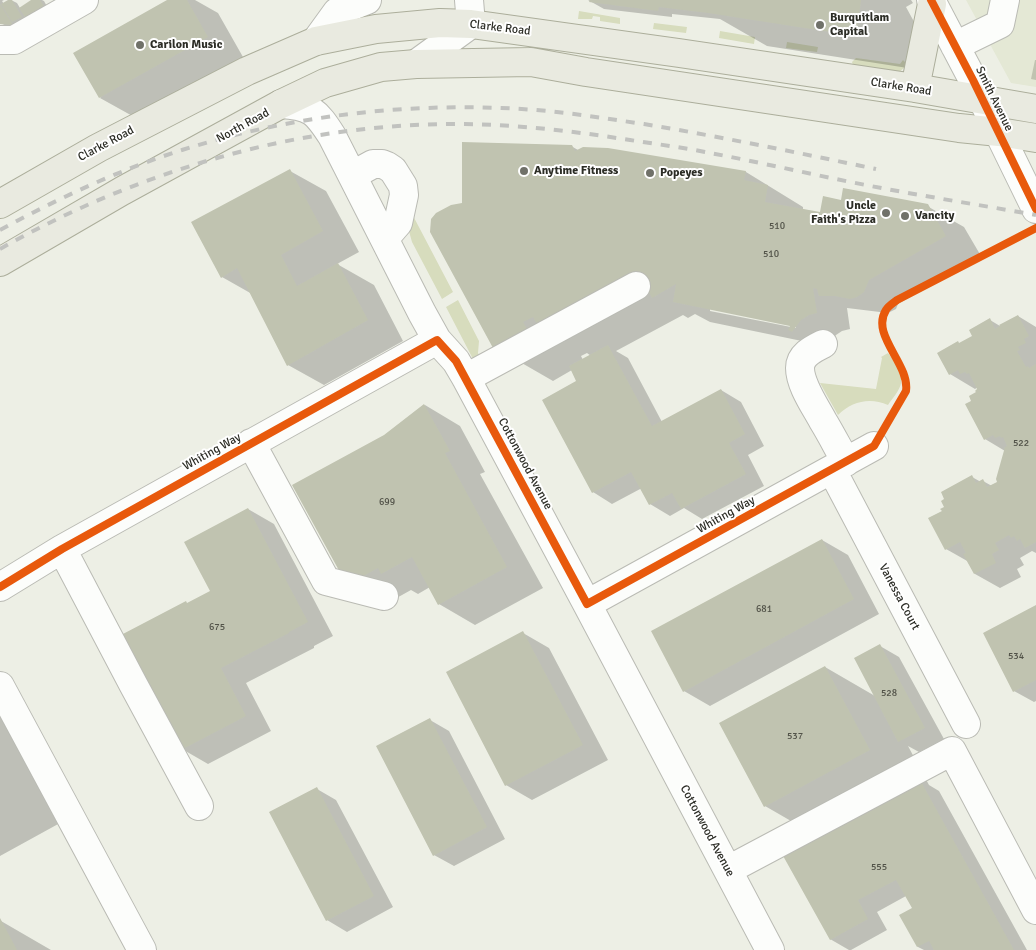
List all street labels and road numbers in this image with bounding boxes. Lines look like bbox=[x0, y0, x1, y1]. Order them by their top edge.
street label: Clarke Road bbox=[469, 17, 531, 39]
street label: Smith Avenue bbox=[972, 64, 1016, 134]
street label: Clarke Road bbox=[870, 75, 932, 99]
street label: North Road bbox=[214, 106, 272, 146]
street label: Clarke Road bbox=[76, 123, 136, 165]
street label: Cottonwood Avenue bbox=[495, 416, 555, 512]
street label: Whiting Way bbox=[180, 430, 244, 474]
street label: Whiting Way bbox=[694, 493, 758, 537]
street label: Vanessa Court bbox=[875, 561, 923, 633]
street label: Cottonwood Avenue bbox=[677, 783, 737, 879]

